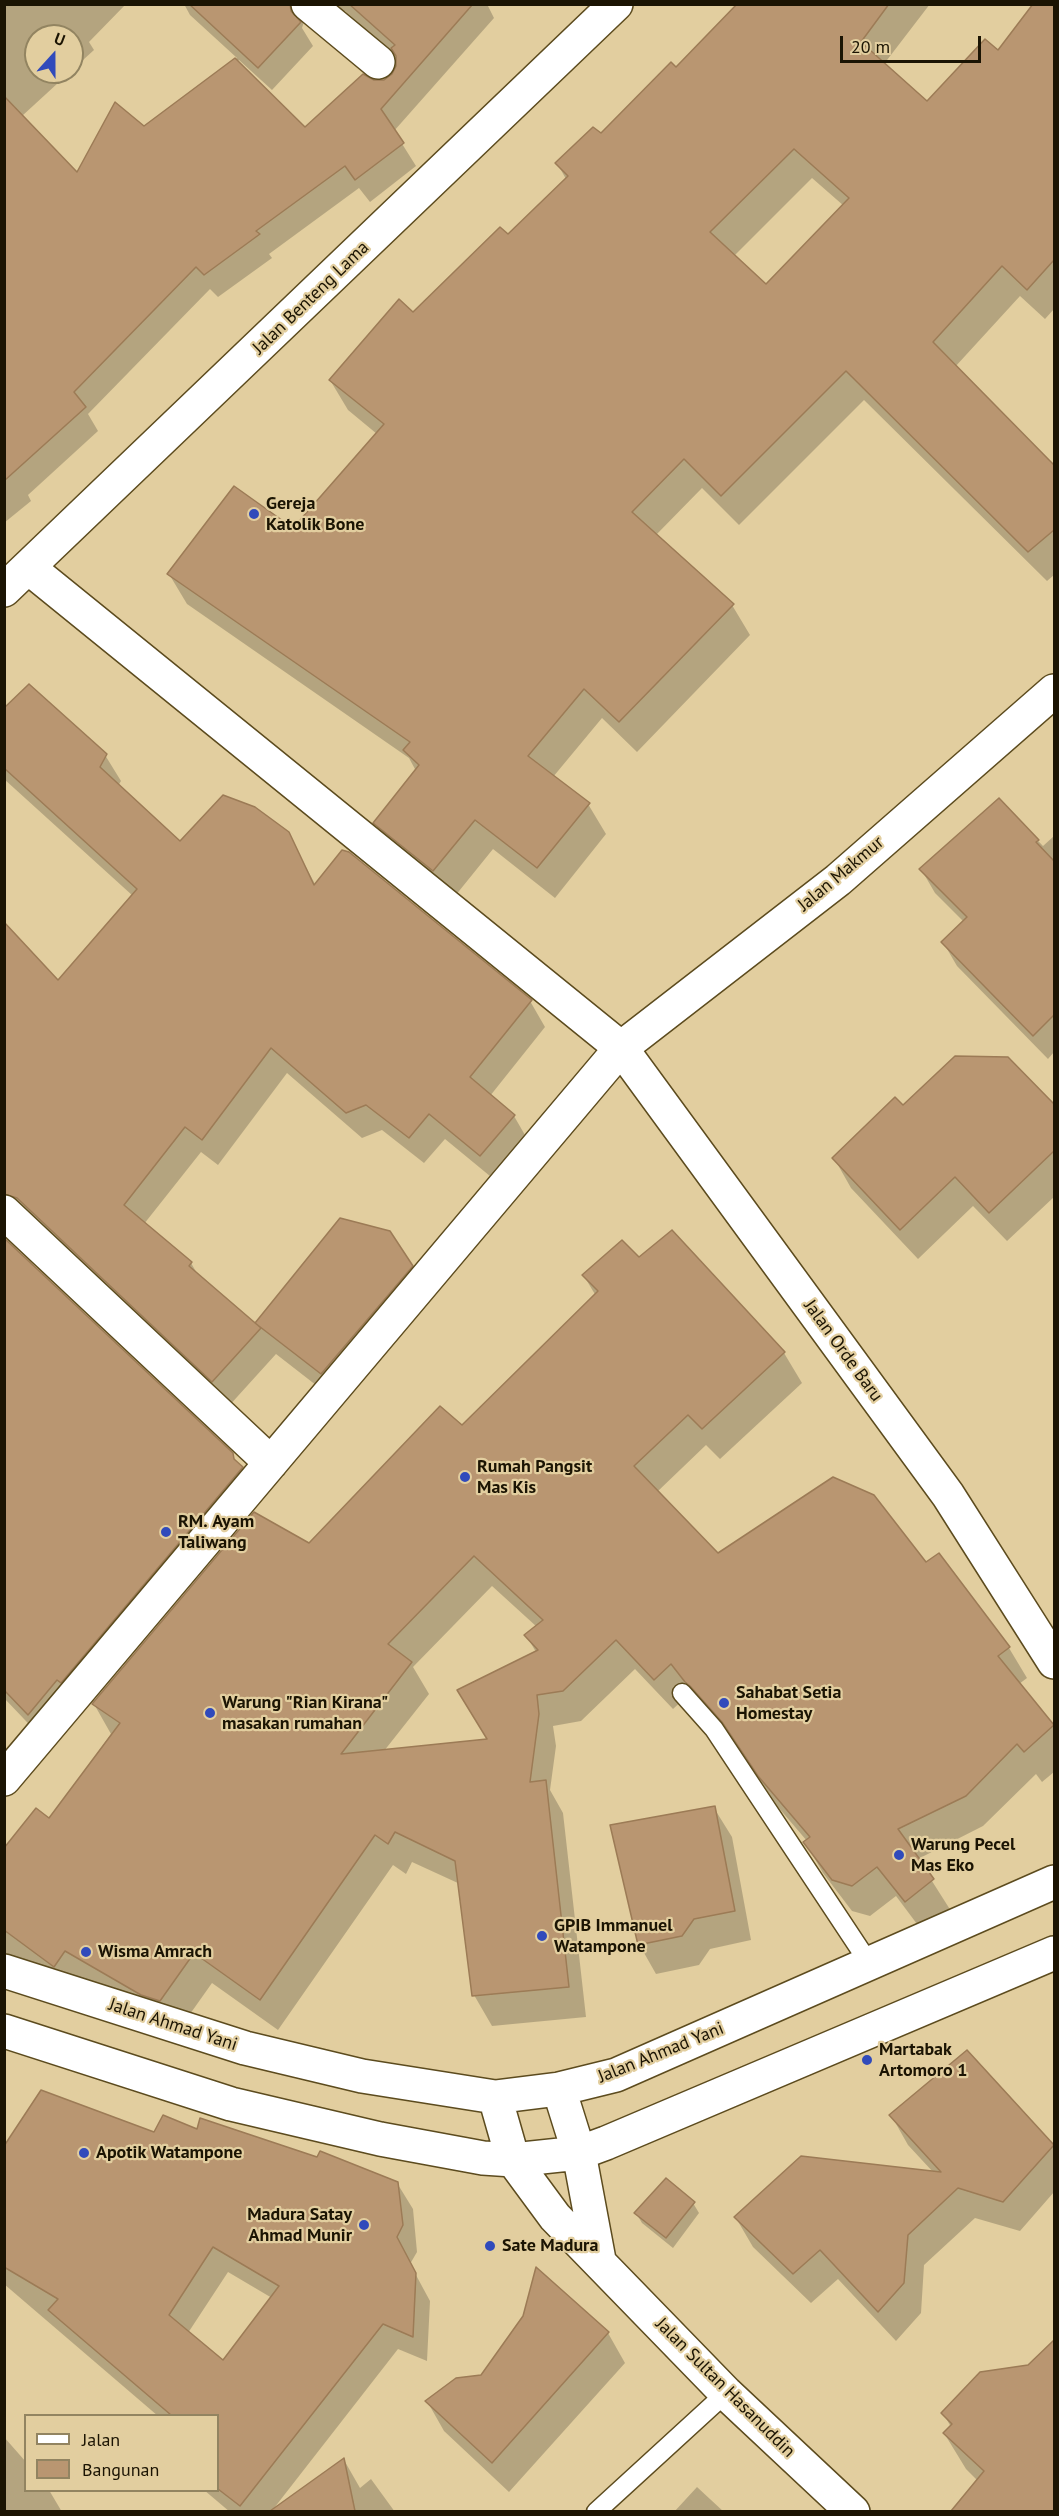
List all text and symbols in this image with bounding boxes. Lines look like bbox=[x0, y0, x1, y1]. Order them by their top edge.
north arrow bbox=[24, 24, 84, 84]
scale bar bbox=[843, 24, 984, 62]
text: U bbox=[51, 28, 68, 50]
text: 20 m bbox=[851, 35, 890, 58]
street label: Jalan Benteng Lama bbox=[248, 237, 374, 359]
place label: Gereja Katolik Bone bbox=[266, 493, 364, 536]
marker: Gereja Katolik Bone bbox=[247, 507, 261, 521]
street label: Jalan Makmur bbox=[794, 832, 888, 916]
street label: Jalan Orde Baru bbox=[799, 1296, 887, 1406]
place label: Rumah Pangsit Mas Kis bbox=[477, 1456, 592, 1498]
marker: Rumah Pangsit Mas Kis bbox=[458, 1470, 472, 1484]
place label: RM. Ayam Taliwang bbox=[178, 1511, 254, 1553]
marker: RM. Ayam Taliwang bbox=[159, 1525, 173, 1539]
place label: Sahabat Setia Homestay bbox=[736, 1682, 841, 1724]
place label: Warung "Rian Kirana" masakan rumahan bbox=[222, 1692, 388, 1734]
marker: Sahabat Setia Homestay bbox=[717, 1696, 731, 1710]
marker: Warung "Rian Kirana" masakan rumahan bbox=[203, 1706, 217, 1720]
place label: Warung Pecel Mas Eko bbox=[911, 1834, 1015, 1876]
marker: Warung Pecel Mas Eko bbox=[892, 1848, 906, 1862]
place label: GPIB Immanuel Watampone bbox=[554, 1915, 673, 1958]
marker: GPIB Immanuel Watampone bbox=[535, 1929, 549, 1943]
place label: Wisma Amrach bbox=[98, 1941, 212, 1963]
marker: Wisma Amrach bbox=[79, 1945, 93, 1959]
street label: Jalan Ahmad Yani bbox=[106, 1994, 240, 2056]
street label: Jalan Ahmad Yani bbox=[595, 2018, 727, 2088]
place label: Martabak Artomoro 1 bbox=[879, 2039, 968, 2082]
marker: Martabak Artomoro 1 bbox=[860, 2053, 874, 2067]
place label: Apotik Watampone bbox=[96, 2142, 242, 2164]
marker: Apotik Watampone bbox=[77, 2146, 91, 2160]
place label: Madura Satay Ahmad Munir bbox=[247, 2204, 352, 2246]
marker: Madura Satay Ahmad Munir bbox=[357, 2218, 371, 2232]
place label: Sate Madura bbox=[502, 2235, 598, 2257]
marker: Sate Madura bbox=[483, 2239, 497, 2253]
street label: Jalan Sultan Hasanuddin bbox=[651, 2314, 799, 2462]
legend bbox=[24, 2414, 219, 2492]
text: Jalan bbox=[82, 2428, 120, 2451]
text: Bangunan bbox=[82, 2458, 159, 2481]

